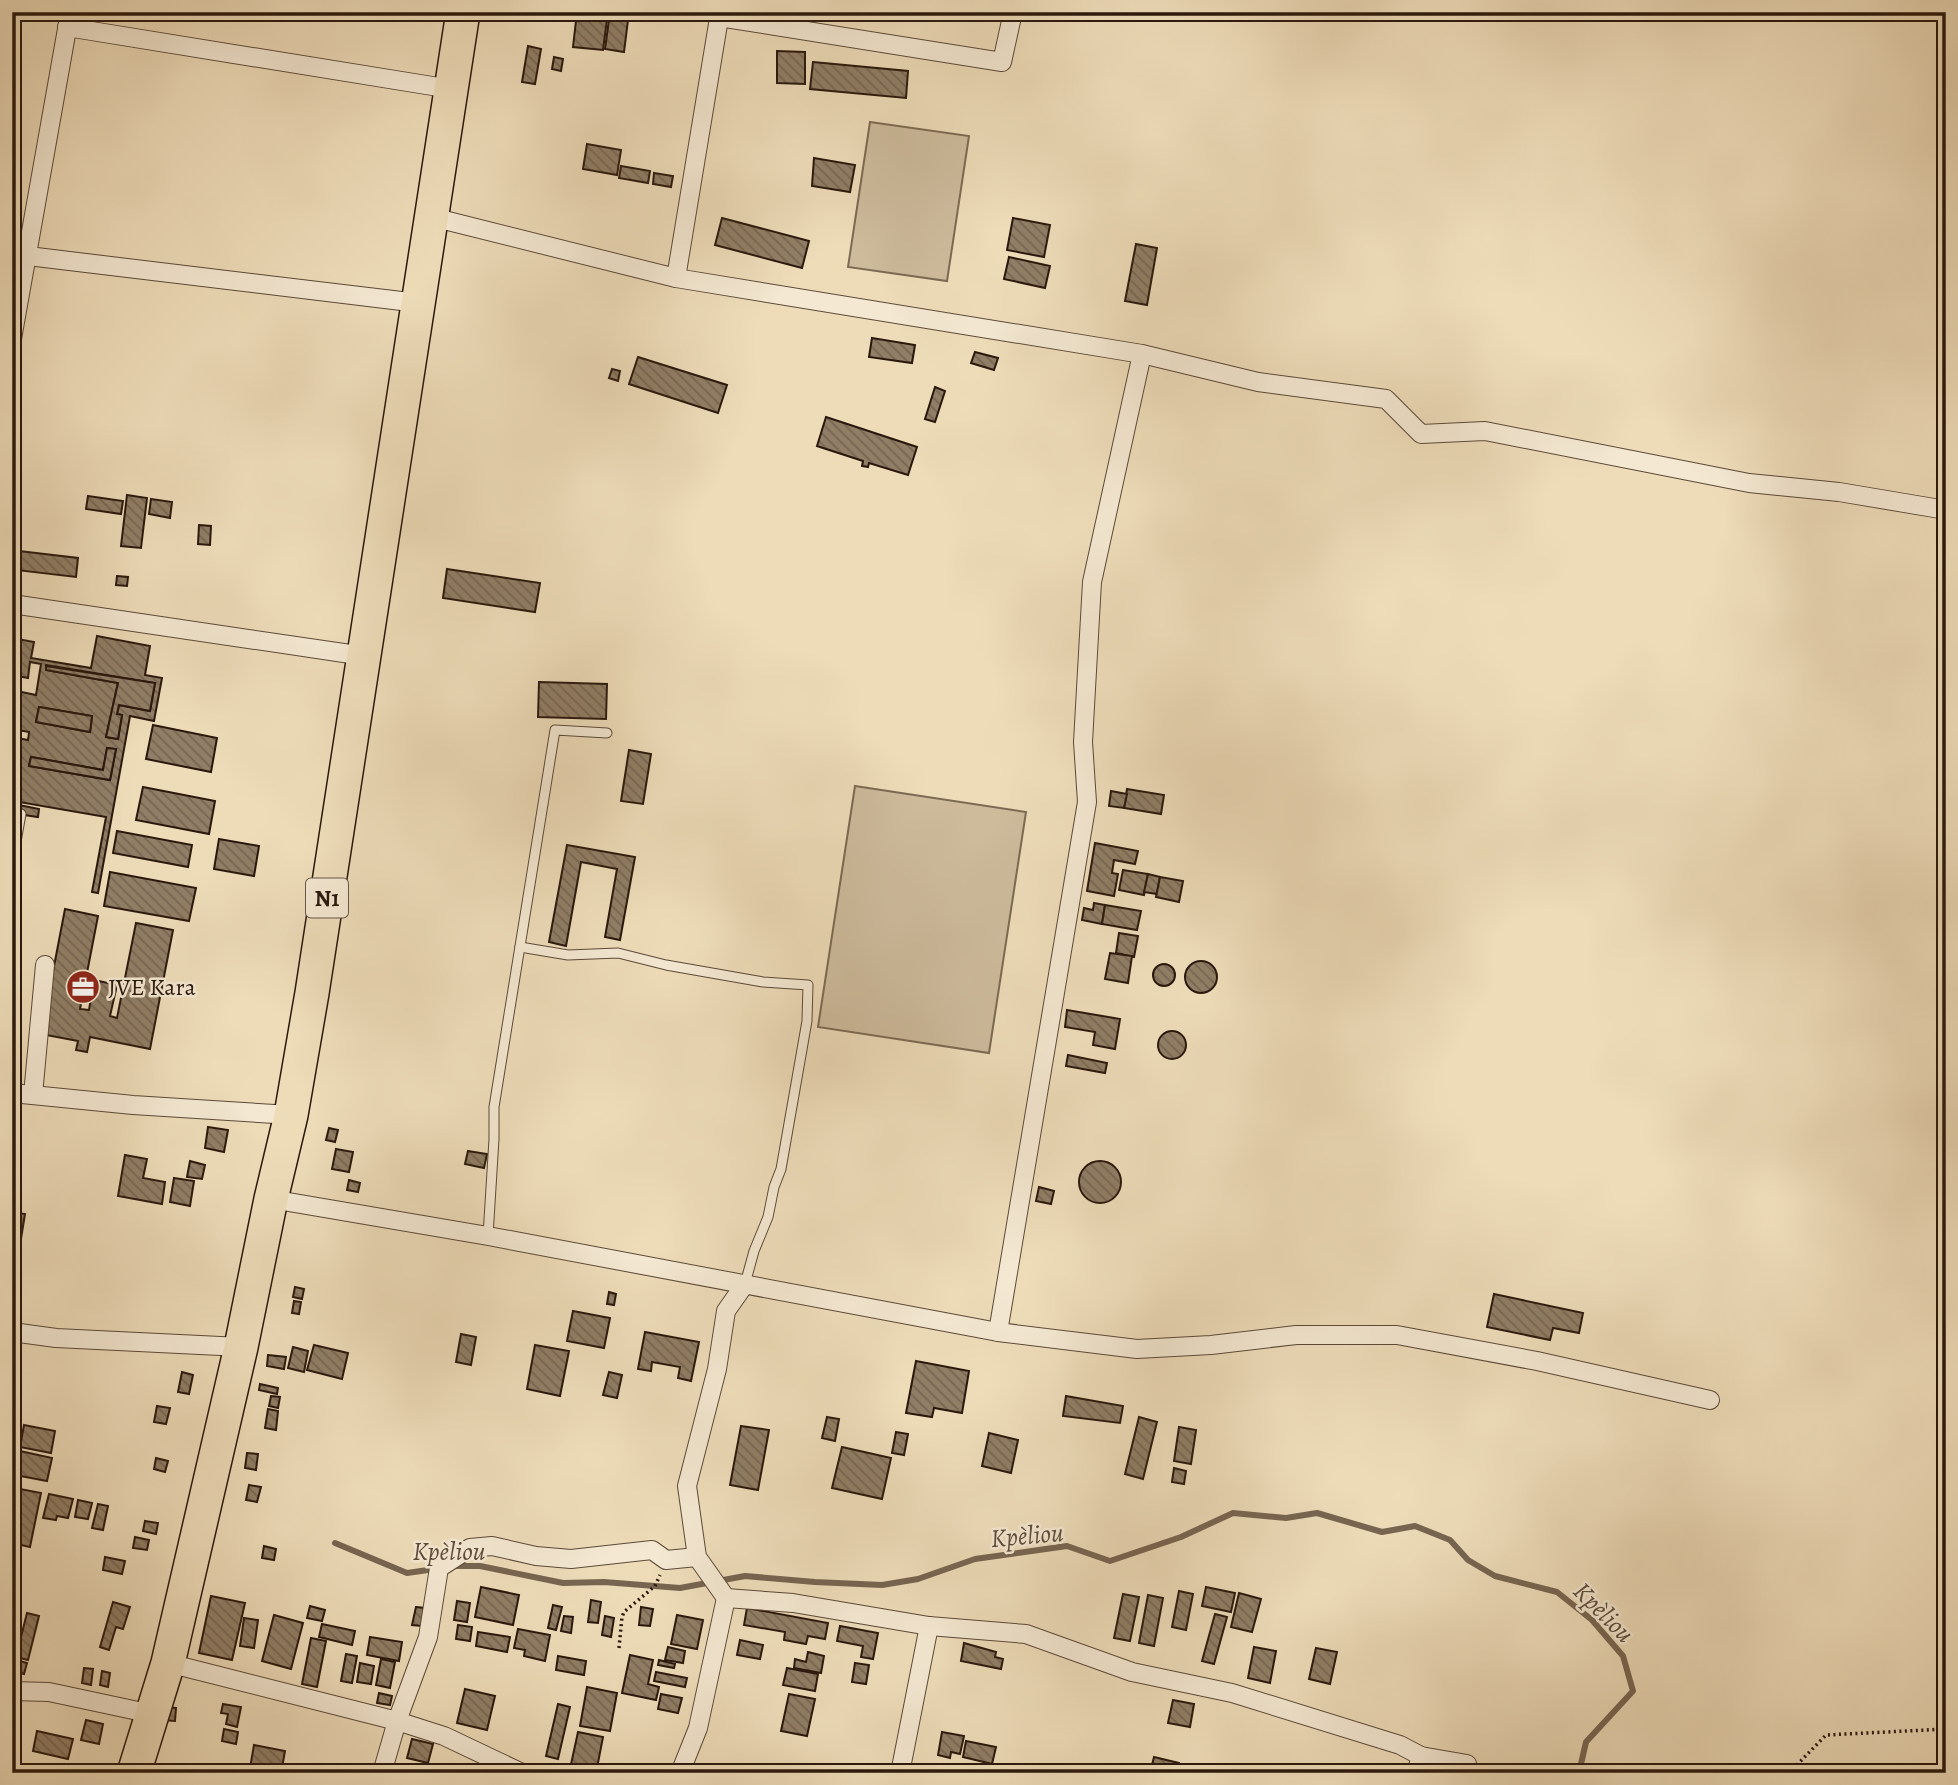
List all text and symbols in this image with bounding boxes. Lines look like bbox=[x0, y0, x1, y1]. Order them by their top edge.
road number: N1 bbox=[306, 878, 348, 917]
office icon: JVE Kara bbox=[64, 968, 102, 1006]
place label: JVE Kara bbox=[108, 971, 196, 1003]
water label: Kpèliou bbox=[989, 1515, 1065, 1556]
water label: Kpèliou bbox=[412, 1534, 486, 1569]
water label: Kpèliou bbox=[1565, 1574, 1642, 1651]

